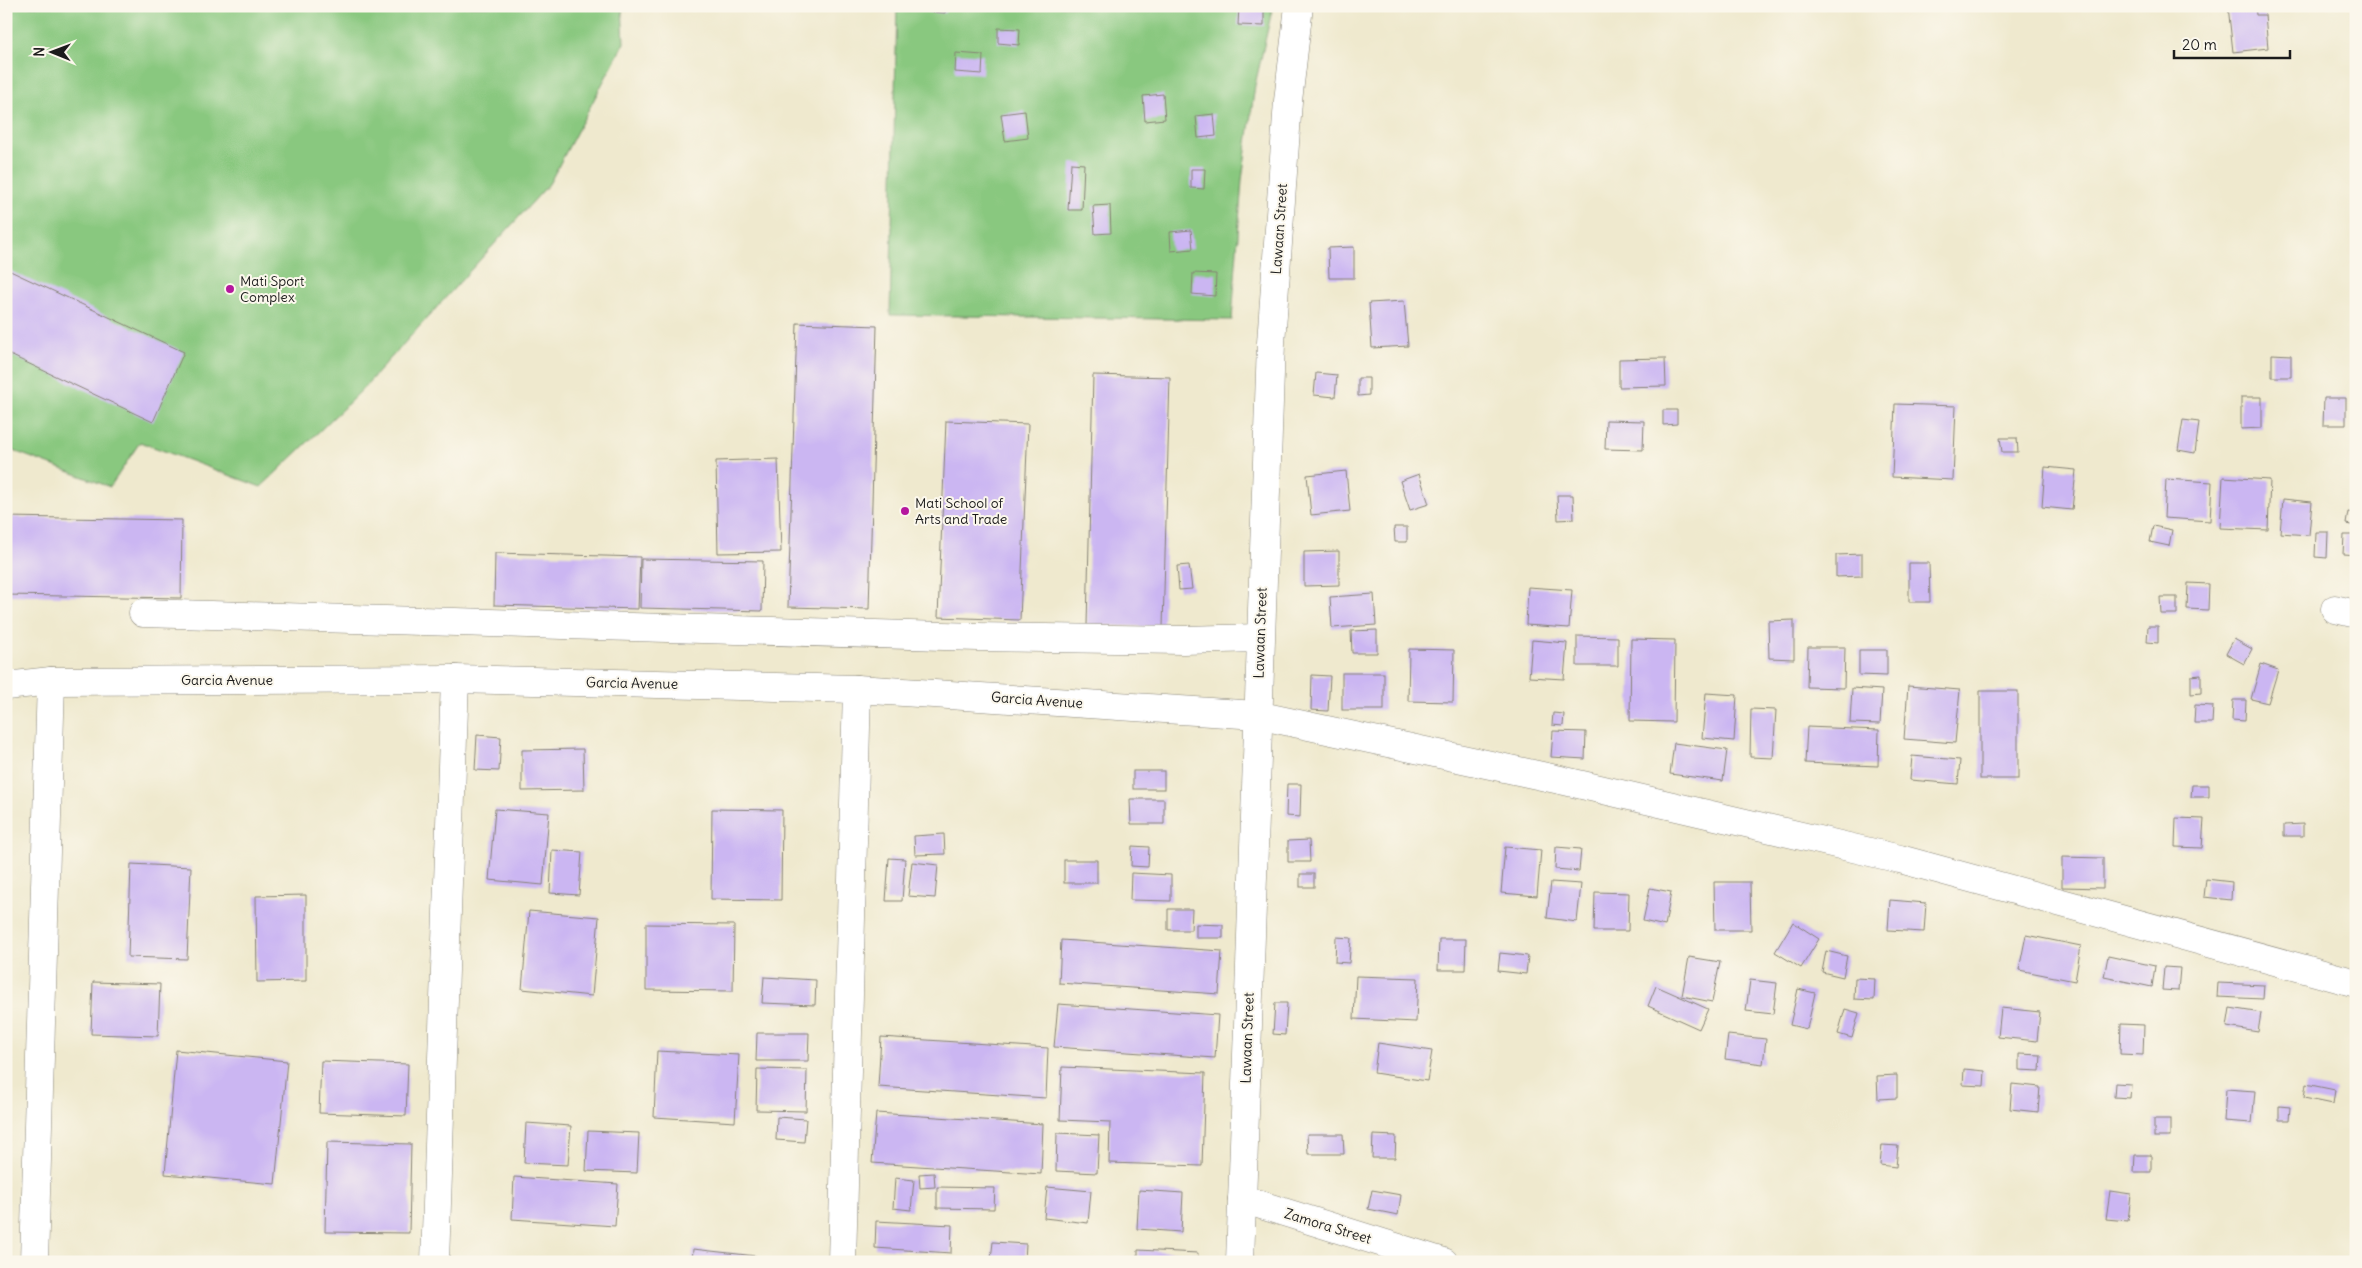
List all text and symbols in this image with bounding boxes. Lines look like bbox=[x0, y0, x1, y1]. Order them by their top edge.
north arrow bbox=[28, 28, 78, 78]
scale bar bbox=[2174, 28, 2291, 60]
text: 20 m bbox=[2182, 35, 2217, 54]
text: N bbox=[30, 47, 48, 57]
street label: Lawaan Street bbox=[1267, 183, 1291, 275]
place label: Mati Sport Complex bbox=[240, 272, 305, 306]
marker: Mati Sport Complex bbox=[224, 283, 236, 295]
place label: Mati School of Arts and Trade bbox=[915, 494, 1007, 528]
marker: Mati School of Arts and Trade bbox=[899, 505, 911, 517]
street label: Lawaan Street bbox=[1249, 587, 1271, 679]
street label: Garcia Avenue bbox=[181, 671, 273, 689]
street label: Garcia Avenue bbox=[586, 673, 678, 693]
street label: Garcia Avenue bbox=[990, 688, 1084, 712]
street label: Lawaan Street bbox=[1236, 992, 1258, 1084]
street label: Zamora Street bbox=[1282, 1204, 1374, 1248]

